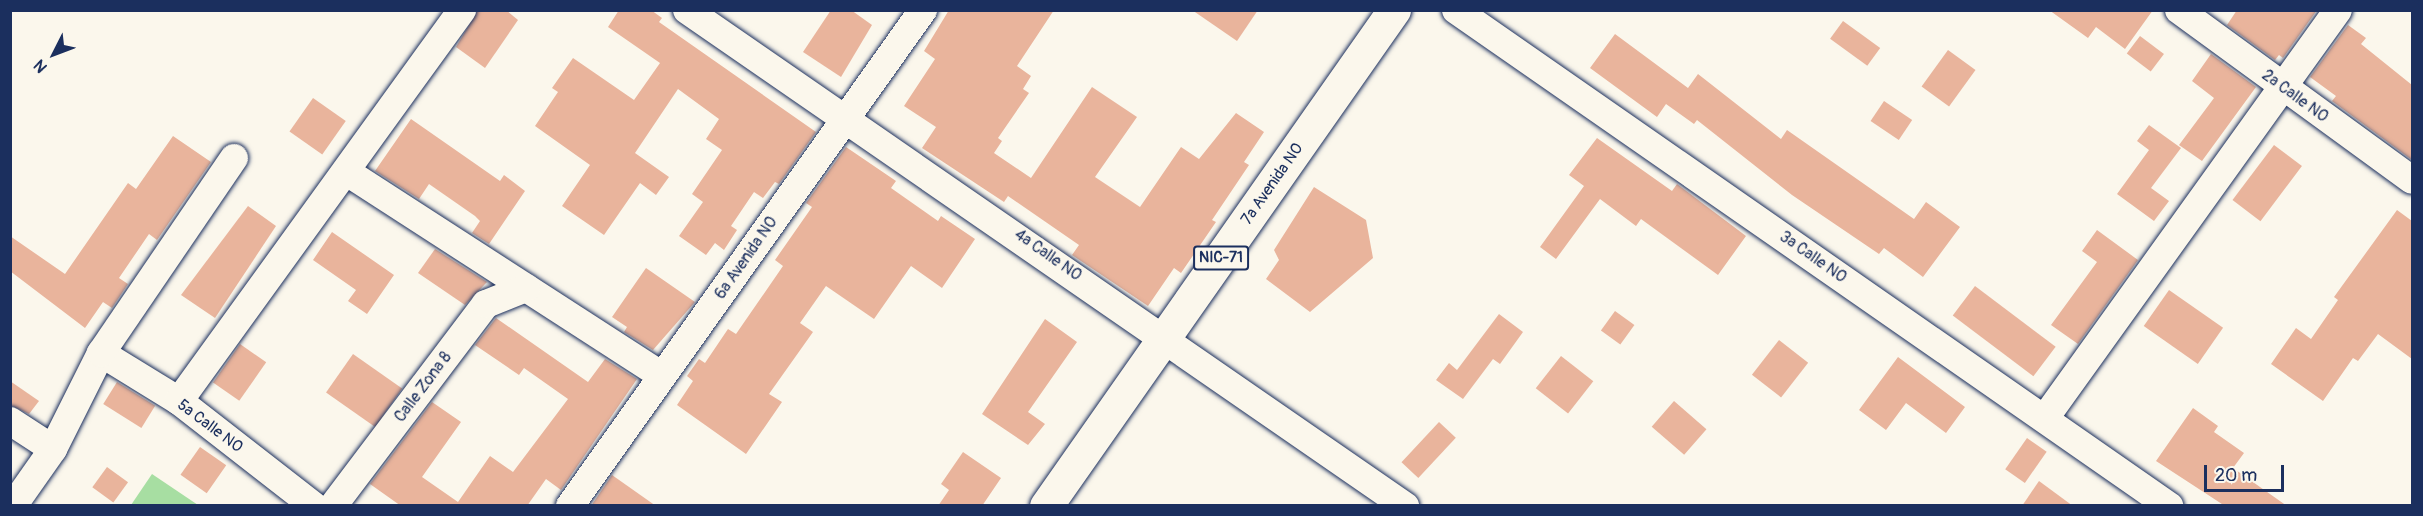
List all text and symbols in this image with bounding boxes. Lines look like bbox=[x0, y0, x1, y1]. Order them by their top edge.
north arrow bbox=[24, 24, 84, 84]
text: N bbox=[30, 55, 52, 77]
street label: 2a Calle NO bbox=[2258, 66, 2332, 126]
street label: 7a Avenida NO bbox=[1237, 140, 1307, 228]
street label: 6a Avenida NO bbox=[711, 213, 781, 303]
street label: 4a Calle NO bbox=[1011, 225, 1085, 285]
street label: 3a Calle NO bbox=[1776, 227, 1850, 287]
road number: NIC-71 bbox=[1192, 246, 1250, 270]
street label: Calle Zona 8 bbox=[390, 348, 456, 426]
street label: 5a Calle NO bbox=[174, 395, 246, 457]
scale bar bbox=[2207, 453, 2286, 491]
text: 20 m bbox=[2215, 464, 2257, 487]

